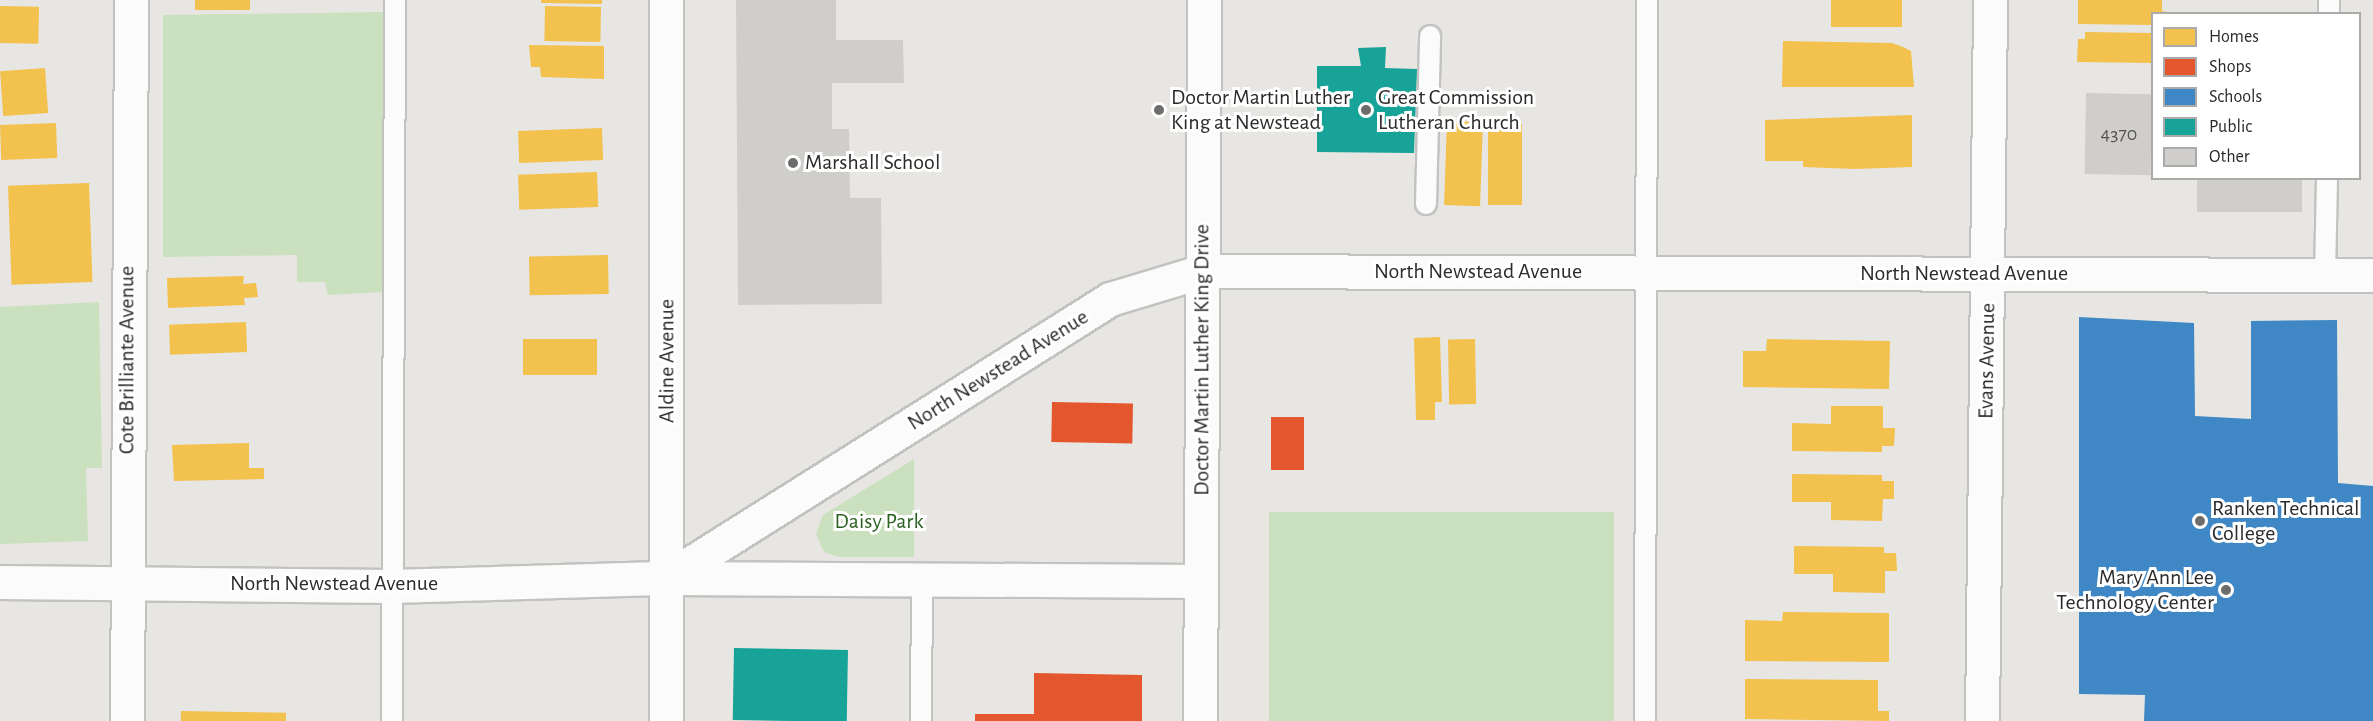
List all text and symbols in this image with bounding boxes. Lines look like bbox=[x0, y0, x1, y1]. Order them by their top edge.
legend bbox=[2151, 12, 2361, 180]
text: Homes bbox=[2209, 28, 2259, 46]
text: Shops bbox=[2209, 58, 2251, 76]
place label: Doctor Martin Luther King at Newstead bbox=[1171, 84, 1350, 136]
place label: Great Commission Lutheran Church bbox=[1378, 84, 1534, 136]
text: Schools bbox=[2209, 88, 2262, 106]
marker: Doctor Martin Luther King at Newstead bbox=[1152, 103, 1166, 117]
marker: Great Commission Lutheran Church bbox=[1359, 103, 1373, 117]
text: Public bbox=[2209, 118, 2252, 136]
house number: 4370 bbox=[2101, 122, 2137, 146]
text: Other bbox=[2209, 148, 2250, 166]
place label: Marshall School bbox=[805, 150, 940, 176]
marker: Marshall School bbox=[786, 156, 800, 170]
street label: Doctor Martin Luther King Drive bbox=[1189, 224, 1215, 496]
street label: North Newstead Avenue bbox=[1374, 259, 1582, 285]
street label: North Newstead Avenue bbox=[1860, 261, 2068, 287]
street label: Cote Brilliante Avenue bbox=[114, 266, 140, 454]
street label: Aldine Avenue bbox=[654, 299, 680, 423]
street label: Evans Avenue bbox=[1973, 303, 2001, 419]
street label: North Newstead Avenue bbox=[903, 304, 1093, 436]
place label: Ranken Technical College bbox=[2212, 495, 2360, 546]
park label: Daisy Park bbox=[835, 509, 923, 535]
marker: Ranken Technical College bbox=[2193, 514, 2207, 528]
place label: Mary Ann Lee Technology Center bbox=[2056, 564, 2214, 616]
street label: North Newstead Avenue bbox=[230, 571, 438, 597]
marker: Mary Ann Lee Technology Center bbox=[2219, 583, 2233, 597]

